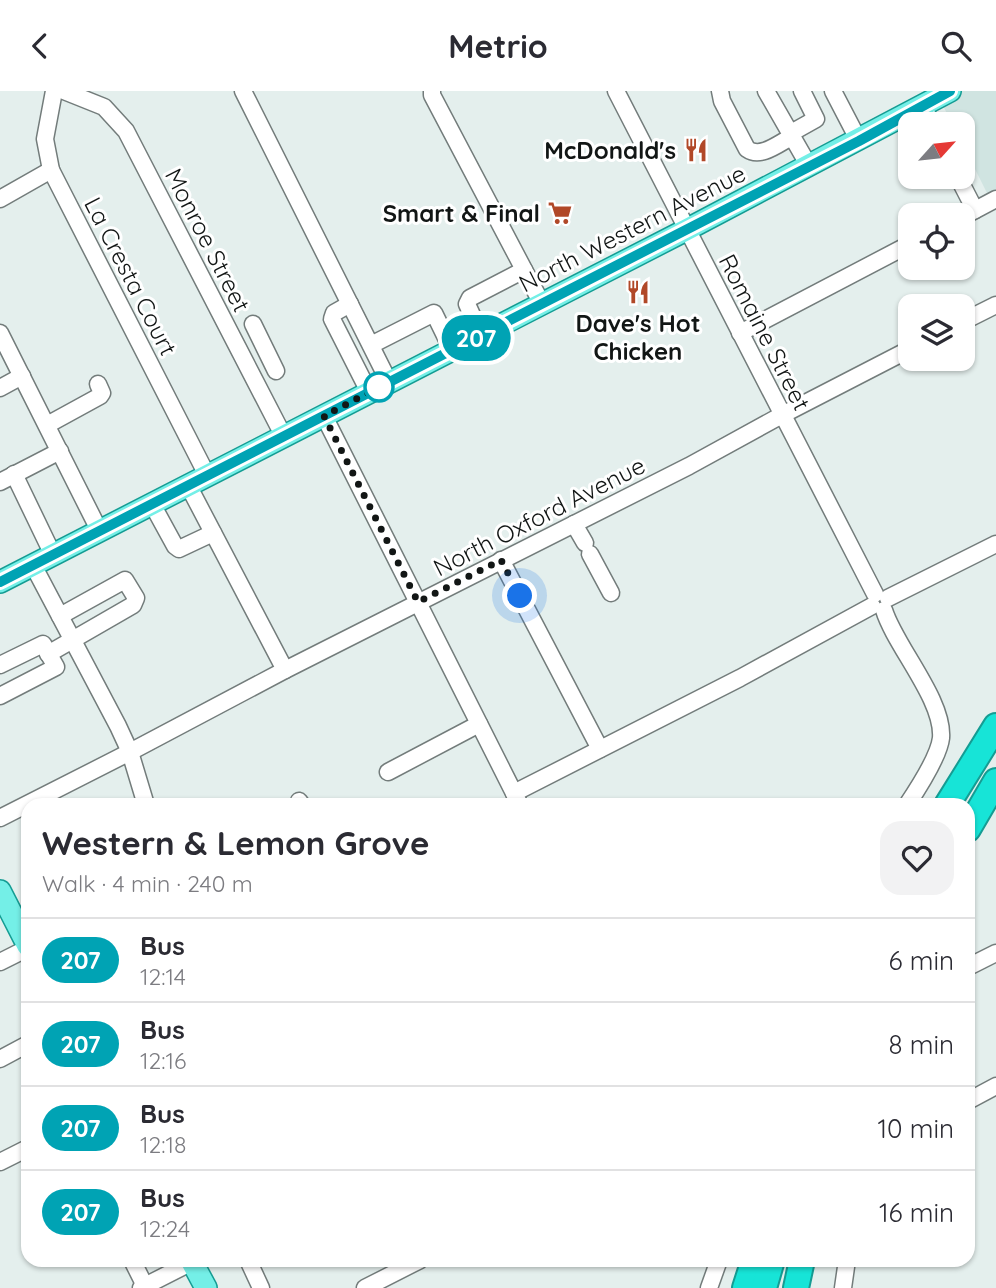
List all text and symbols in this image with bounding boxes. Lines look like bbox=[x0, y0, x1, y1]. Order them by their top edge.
text: Metrio bbox=[448, 26, 548, 66]
icon: back bbox=[21, 27, 59, 65]
icon: search bbox=[937, 27, 975, 65]
north arrow bbox=[898, 112, 975, 189]
map controls bbox=[898, 112, 975, 371]
place label: McDonald's bbox=[544, 135, 676, 165]
restaurant icon: McDonald's bbox=[682, 136, 710, 164]
street label: North Western Avenue bbox=[514, 158, 750, 298]
street label: Monroe Street bbox=[159, 163, 257, 317]
street label: La Cresta Court bbox=[78, 192, 184, 360]
place label: Smart & Final bbox=[383, 198, 540, 228]
supermarket icon: Smart & Final bbox=[546, 199, 574, 227]
button: locate bbox=[898, 203, 975, 280]
street label: Romaine Street bbox=[713, 249, 817, 415]
restaurant icon: Dave's Hot Chicken bbox=[624, 278, 652, 306]
button: layers bbox=[898, 294, 975, 371]
place label: Dave's Hot Chicken bbox=[576, 308, 700, 366]
line badge: 207 bbox=[436, 315, 516, 361]
text: 207 bbox=[456, 323, 496, 353]
unlabelled marker bbox=[364, 372, 394, 402]
street label: North Oxford Avenue bbox=[428, 450, 650, 582]
your location bbox=[502, 578, 537, 613]
button: heart bbox=[880, 821, 954, 895]
text: Western & Lemon Grove bbox=[42, 822, 429, 863]
text: Walk · 4 min · 240 m bbox=[42, 869, 253, 898]
text: Bus bbox=[140, 929, 185, 962]
text: 6 min bbox=[889, 944, 954, 977]
text: 207 bbox=[60, 945, 101, 975]
text: 12:14 bbox=[140, 962, 186, 991]
text: Bus bbox=[140, 1013, 185, 1046]
text: 8 min bbox=[889, 1028, 954, 1061]
text: 207 bbox=[60, 1029, 101, 1059]
text: 12:16 bbox=[140, 1046, 186, 1075]
text: Bus bbox=[140, 1097, 185, 1130]
text: 10 min bbox=[878, 1112, 954, 1145]
text: 207 bbox=[60, 1113, 101, 1143]
text: 12:18 bbox=[140, 1130, 186, 1159]
text: Bus bbox=[140, 1181, 185, 1214]
text: 16 min bbox=[879, 1196, 954, 1229]
text: 207 bbox=[60, 1197, 101, 1227]
text: 12:24 bbox=[140, 1214, 190, 1243]

